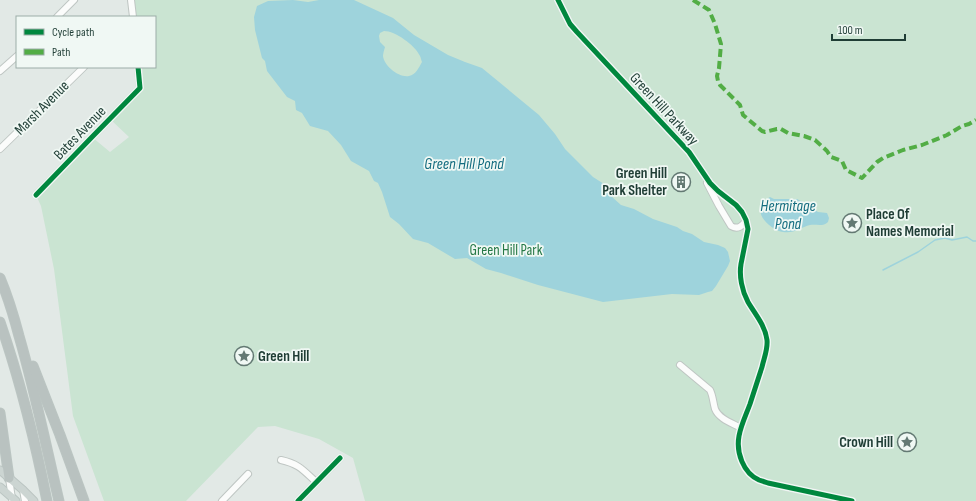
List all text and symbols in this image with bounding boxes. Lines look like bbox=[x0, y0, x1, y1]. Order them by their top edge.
legend bbox=[16, 16, 156, 68]
scale bar bbox=[832, 16, 905, 42]
text: 100 m bbox=[838, 23, 863, 38]
text: Cycle path bbox=[52, 25, 94, 40]
text: Path bbox=[52, 45, 70, 60]
street label: Green Hill Parkway bbox=[626, 69, 703, 149]
street label: Marsh Avenue bbox=[11, 77, 73, 139]
street label: Bates Avenue bbox=[50, 102, 110, 164]
water label: Green Hill Pond bbox=[424, 155, 504, 174]
place label: Green Hill Park Shelter bbox=[602, 164, 667, 200]
building icon: Green Hill Park Shelter bbox=[670, 171, 692, 193]
water label: Hermitage Pond bbox=[760, 197, 816, 234]
place label: Place Of Names Memorial bbox=[866, 205, 954, 241]
place icon: Place Of Names Memorial bbox=[841, 212, 863, 234]
park label: Green Hill Park bbox=[470, 241, 543, 260]
place icon: Green Hill bbox=[233, 345, 255, 367]
place label: Green Hill bbox=[258, 347, 309, 366]
place icon: Crown Hill bbox=[896, 431, 918, 453]
place label: Crown Hill bbox=[839, 433, 893, 452]

